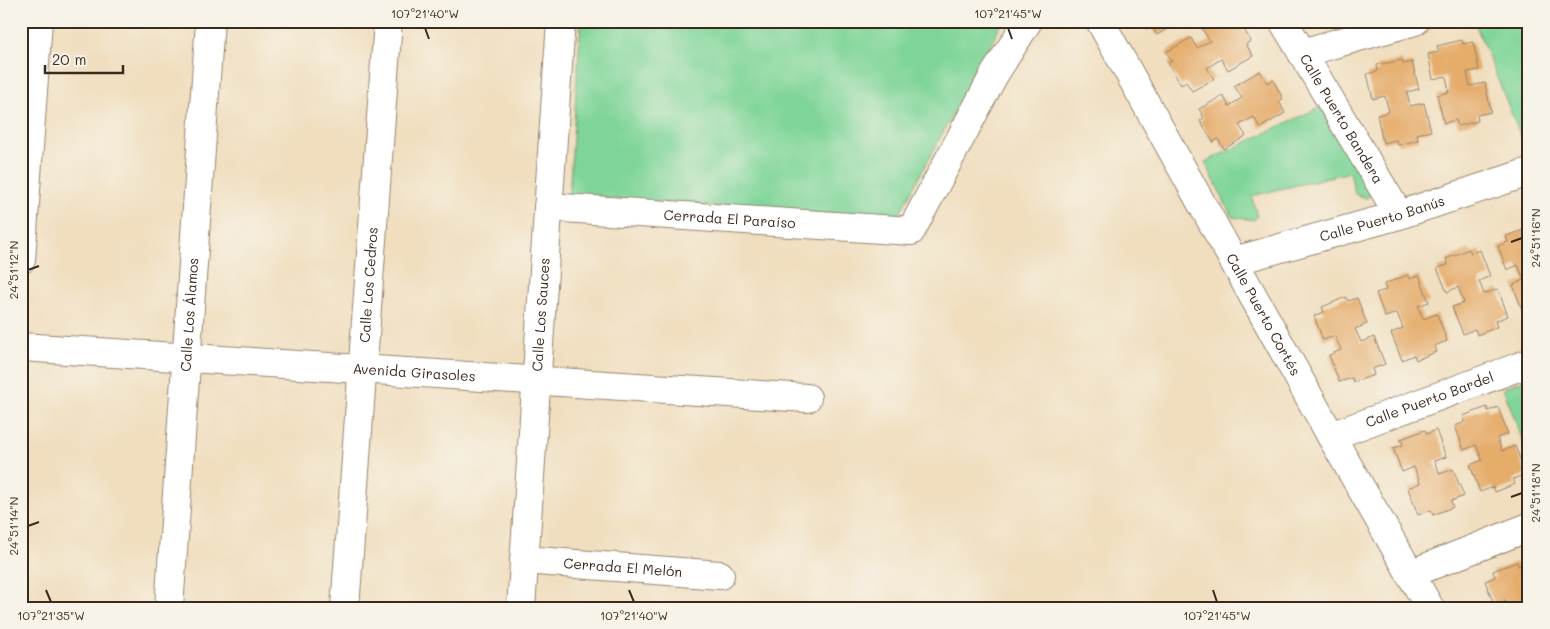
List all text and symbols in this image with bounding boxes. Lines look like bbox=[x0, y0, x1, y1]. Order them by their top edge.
text: 107°21'40"W bbox=[391, 5, 459, 21]
text: 107°21'45"W bbox=[974, 5, 1042, 21]
scale bar bbox=[45, 42, 122, 74]
text: 20 m bbox=[52, 49, 86, 69]
street label: Calle Puerto Bandera bbox=[1296, 50, 1388, 187]
street label: Calle Puerto Banús bbox=[1317, 191, 1447, 246]
street label: Cerrada El Paraíso bbox=[663, 205, 796, 232]
text: 24°51'16"N bbox=[1527, 208, 1543, 268]
street label: Calle Los Cedros bbox=[354, 226, 382, 343]
text: 24°51'12"N bbox=[5, 241, 21, 299]
street label: Calle Puerto Cortés bbox=[1222, 250, 1305, 379]
street label: Calle Los Álamos bbox=[176, 257, 202, 372]
street label: Calle Los Sauces bbox=[527, 257, 554, 372]
street label: Avenida Girasoles bbox=[352, 359, 476, 385]
street label: Calle Puerto Bardel bbox=[1363, 367, 1496, 432]
text: 24°51'18"N bbox=[1527, 463, 1543, 523]
text: 24°51'14"N bbox=[5, 497, 21, 555]
street label: Cerrada El Melón bbox=[563, 553, 683, 581]
text: 107°21'35"W bbox=[17, 607, 85, 623]
text: 107°21'40"W bbox=[600, 607, 668, 623]
text: 107°21'45"W bbox=[1183, 607, 1251, 623]

